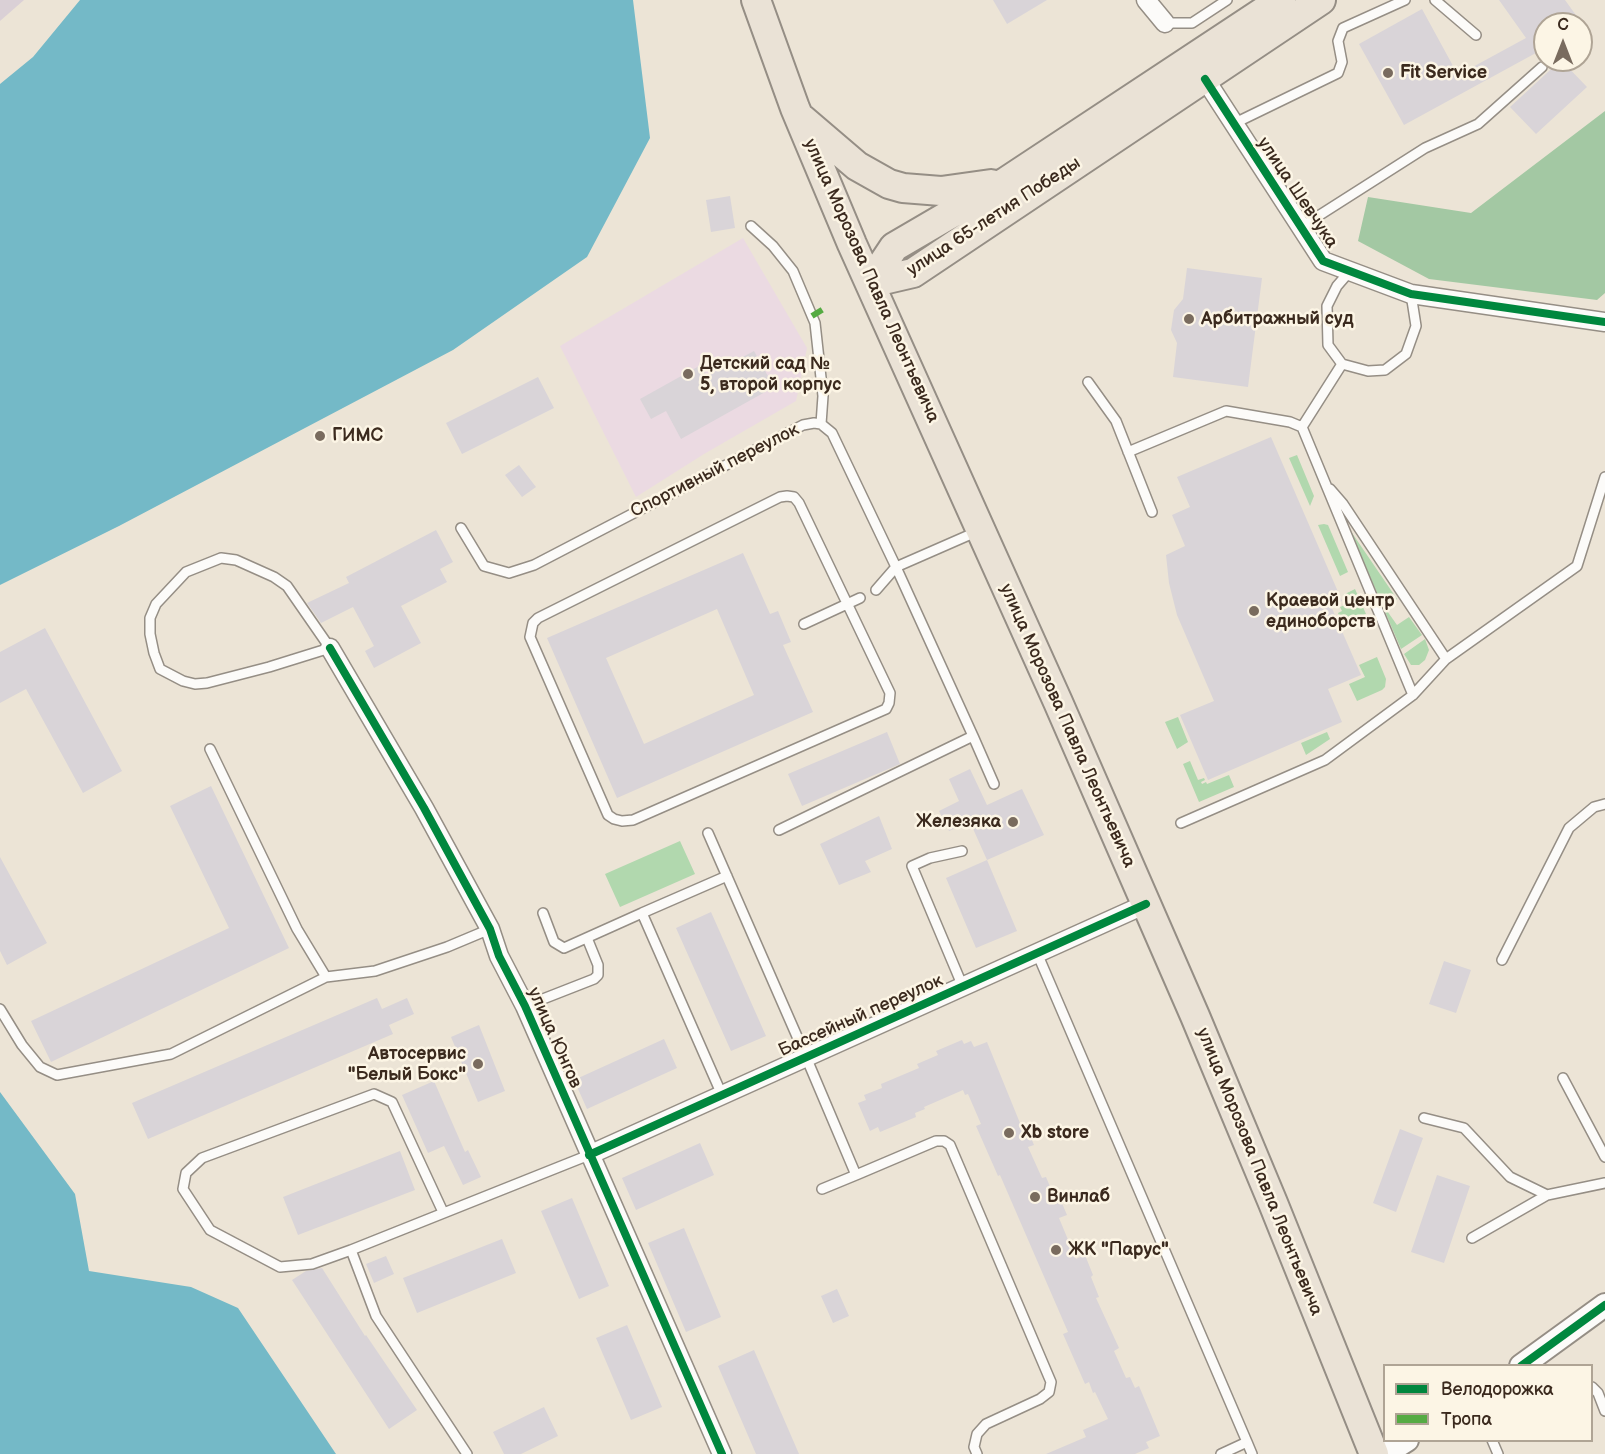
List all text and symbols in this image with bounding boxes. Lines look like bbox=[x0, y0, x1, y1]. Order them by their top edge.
north arrow bbox=[1533, 12, 1593, 72]
text: С bbox=[1557, 16, 1569, 35]
place label: Fit Service bbox=[1400, 62, 1487, 84]
marker: Fit Service bbox=[1381, 66, 1395, 80]
street label: улица Шевчука bbox=[1252, 133, 1342, 253]
street label: улица Морозова Павла Леонтьевича bbox=[798, 136, 944, 426]
street label: улица 65-летия Победы bbox=[903, 153, 1085, 281]
place label: Арбитражный суд bbox=[1201, 308, 1353, 330]
marker: Арбитражный суд bbox=[1182, 312, 1196, 326]
place label: Детский сад № 5, второй корпус bbox=[700, 353, 841, 395]
marker: Детский сад № 5, второй корпус bbox=[681, 367, 695, 381]
street label: Спортивный переулок bbox=[627, 419, 803, 523]
place label: ГИМС bbox=[332, 425, 383, 447]
marker: ГИМС bbox=[313, 429, 327, 443]
street label: улица Морозова Павла Леонтьевича bbox=[994, 581, 1140, 871]
place label: Краевой центр единоборств bbox=[1266, 590, 1395, 632]
marker: Краевой центр единоборств bbox=[1247, 604, 1261, 618]
place label: Железяка bbox=[916, 811, 1001, 833]
marker: Железяка bbox=[1006, 815, 1020, 829]
street label: Бассейный переулок bbox=[776, 970, 946, 1062]
street label: улица Юнгов bbox=[522, 984, 586, 1092]
street label: улица Морозова Павла Леонтьевича bbox=[1191, 1025, 1327, 1319]
place label: Автосервис "Белый Бокс" bbox=[348, 1043, 466, 1086]
marker: Автосервис "Белый Бокс" bbox=[471, 1057, 485, 1071]
place label: Xb store bbox=[1021, 1122, 1089, 1144]
marker: Xb store bbox=[1002, 1126, 1016, 1140]
place label: Винлаб bbox=[1047, 1186, 1110, 1208]
marker: Винлаб bbox=[1028, 1190, 1042, 1204]
place label: ЖК "Парус" bbox=[1068, 1239, 1169, 1261]
marker: ЖК "Парус" bbox=[1049, 1243, 1063, 1257]
legend bbox=[1383, 1364, 1593, 1442]
text: Велодорожка bbox=[1441, 1379, 1554, 1400]
text: Тропа bbox=[1441, 1409, 1492, 1430]

